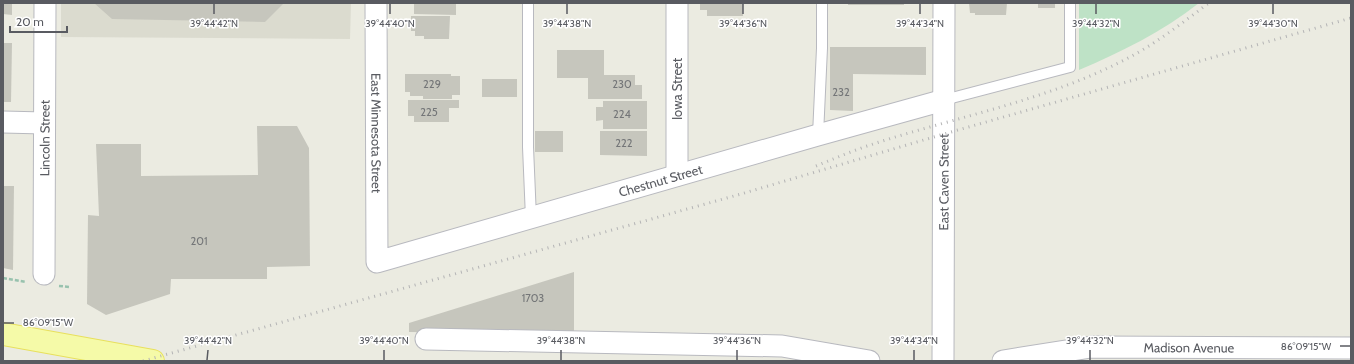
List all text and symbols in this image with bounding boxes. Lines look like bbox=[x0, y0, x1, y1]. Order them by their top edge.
scale bar bbox=[10, 8, 67, 34]
text: 20 m bbox=[16, 14, 44, 29]
text: 39°44'42"N bbox=[190, 17, 238, 30]
text: 39°44'40"N bbox=[365, 17, 415, 30]
text: 39°44'38"N bbox=[543, 17, 591, 30]
text: 39°44'36"N bbox=[719, 17, 767, 30]
text: 39°44'34"N bbox=[896, 17, 944, 30]
text: 39°44'32"N bbox=[1072, 17, 1120, 30]
text: 39°44'30"N bbox=[1248, 17, 1298, 30]
street label: Iowa Street bbox=[669, 57, 685, 120]
street label: East Minnesota Street bbox=[368, 73, 385, 194]
house number: 229 bbox=[423, 77, 441, 91]
house number: 230 bbox=[612, 77, 632, 91]
house number: 232 bbox=[832, 85, 850, 99]
street label: Lincoln Street bbox=[36, 99, 53, 176]
house number: 225 bbox=[420, 105, 438, 119]
house number: 224 bbox=[613, 107, 632, 121]
street label: East Caven Street bbox=[935, 133, 952, 230]
house number: 222 bbox=[615, 136, 633, 150]
street label: Chestnut Street bbox=[617, 161, 705, 200]
house number: 201 bbox=[190, 234, 208, 248]
house number: 1703 bbox=[522, 291, 544, 305]
text: 86°09'15"W bbox=[23, 316, 74, 329]
text: 39°44'42"N bbox=[184, 334, 232, 347]
text: 39°44'40"N bbox=[359, 334, 409, 347]
text: 39°44'38"N bbox=[537, 334, 585, 347]
text: 39°44'36"N bbox=[713, 334, 761, 347]
text: 39°44'34"N bbox=[890, 334, 938, 347]
text: 39°44'32"N bbox=[1066, 334, 1114, 347]
street label: Madison Avenue bbox=[1143, 339, 1235, 356]
text: 86°09'15"W bbox=[1281, 340, 1332, 353]

